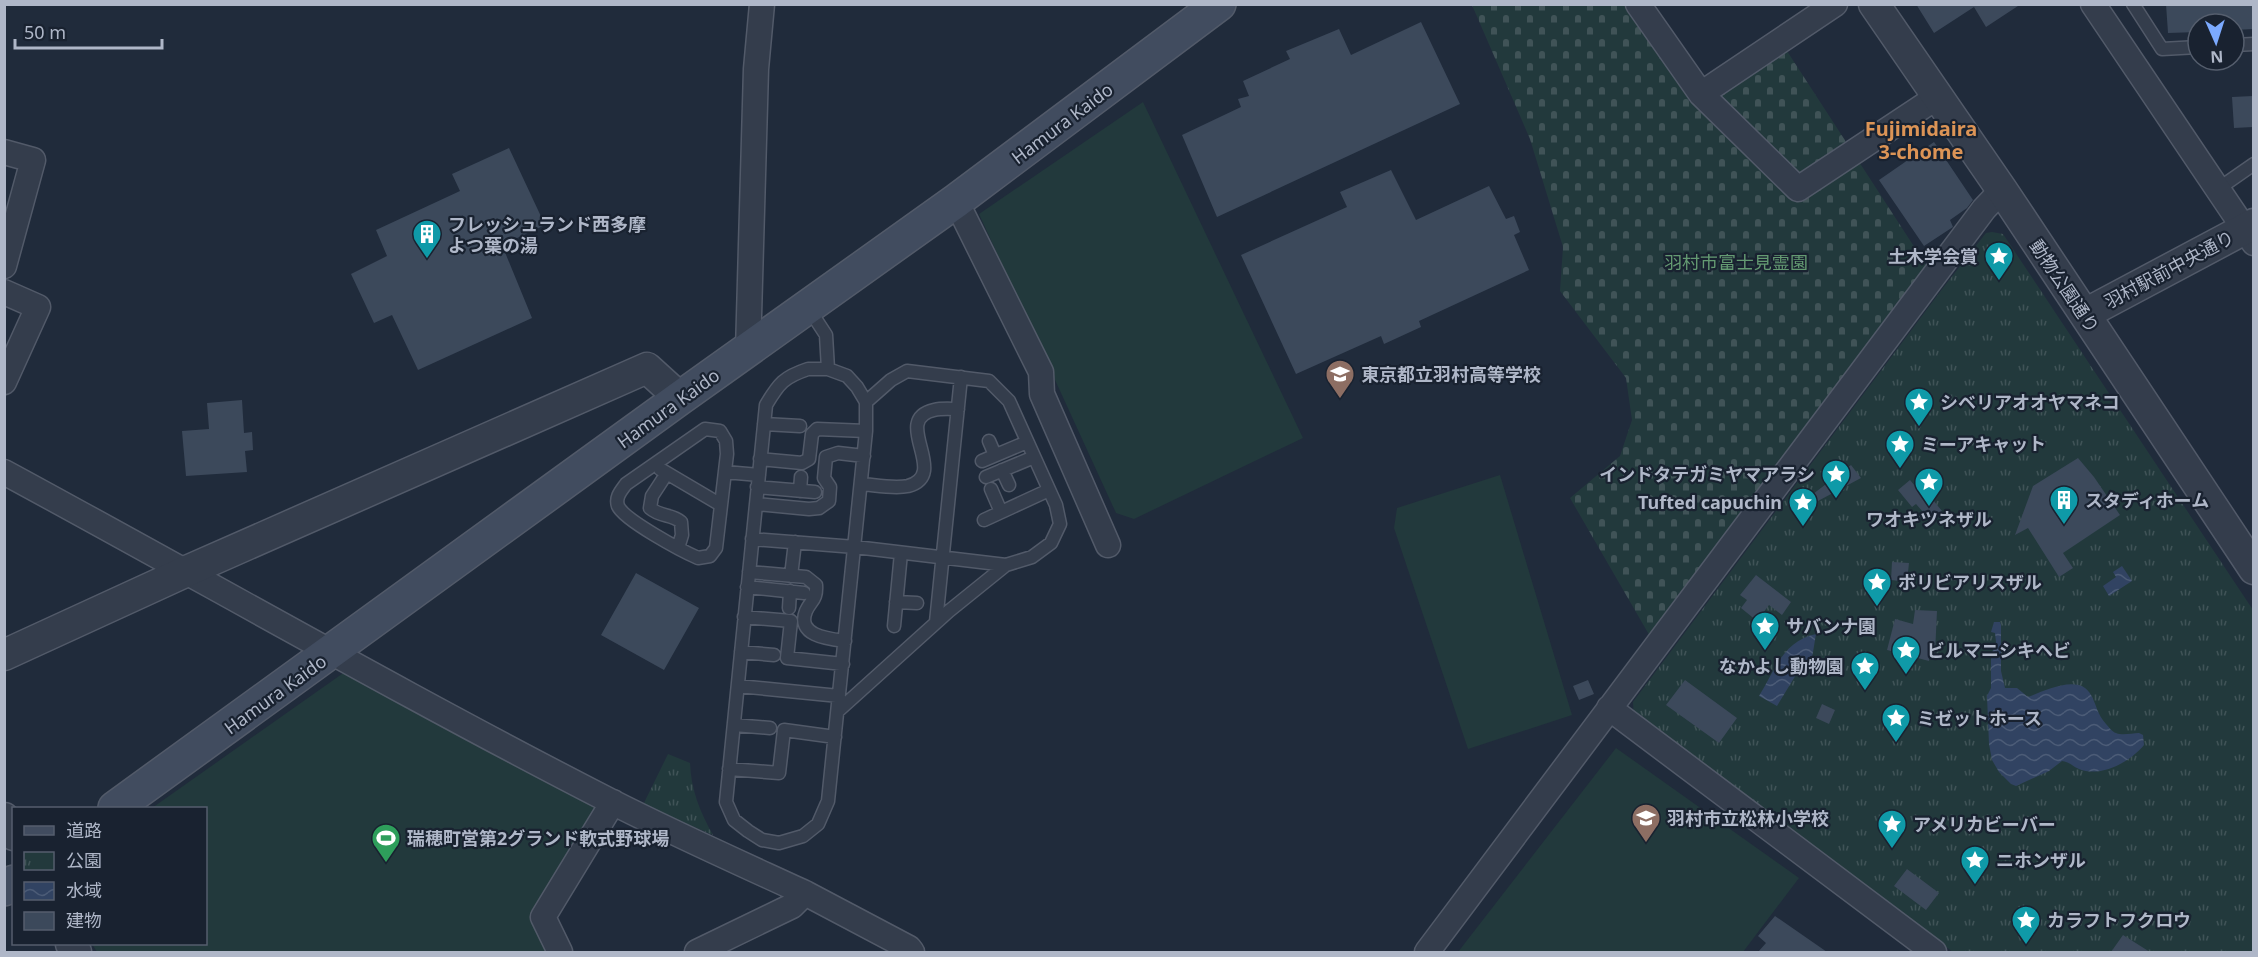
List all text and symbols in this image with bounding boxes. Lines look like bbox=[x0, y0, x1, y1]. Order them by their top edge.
scale bar bbox=[15, 12, 162, 50]
north arrow bbox=[2186, 12, 2246, 72]
text: 50 m bbox=[24, 20, 66, 44]
text: N bbox=[2210, 46, 2224, 68]
street label: Hamura Kaido bbox=[1006, 77, 1118, 169]
district label: Fujimidaira 3-chome bbox=[1865, 115, 1977, 165]
place label: フレッシュランド西多摩 よつ葉の湯 bbox=[448, 212, 646, 257]
building icon: フレッシュランド西多摩 よつ葉の湯 bbox=[411, 218, 443, 260]
street label: 羽村駅前中央通り bbox=[2100, 225, 2238, 313]
street label: 動物公園通り bbox=[2025, 235, 2105, 337]
place icon: 土木学会賞 bbox=[1983, 240, 2015, 282]
place label: 土木学会賞 bbox=[1888, 244, 1978, 268]
park label: 羽村市富士見霊園 bbox=[1664, 250, 1808, 274]
school or university icon: 東京都立羽村高等学校 bbox=[1324, 358, 1356, 400]
place label: 東京都立羽村高等学校 bbox=[1361, 362, 1541, 386]
street label: Hamura Kaido bbox=[612, 363, 724, 453]
place icon: シベリアオオヤマネコ bbox=[1903, 386, 1935, 428]
place label: シベリアオオヤマネコ bbox=[1940, 390, 2120, 414]
place icon: ミーアキャット bbox=[1884, 428, 1916, 470]
place label: ミーアキャット bbox=[1921, 432, 2046, 456]
place icon: インドタテガミヤマアラシ bbox=[1820, 458, 1852, 500]
place label: インドタテガミヤマアラシ bbox=[1599, 462, 1815, 486]
place icon: ワオキツネザル bbox=[1913, 466, 1945, 508]
building icon: スタディホーム bbox=[2048, 484, 2080, 526]
place icon: Tufted capuchin bbox=[1787, 486, 1819, 528]
place label: スタディホーム bbox=[2085, 488, 2209, 512]
place label: Tufted capuchin bbox=[1638, 490, 1782, 514]
place label: ワオキツネザル bbox=[1866, 507, 1992, 531]
place icon: ボリビアリスザル bbox=[1861, 566, 1893, 608]
place label: ボリビアリスザル bbox=[1898, 570, 2042, 594]
place icon: サバンナ園 bbox=[1749, 610, 1781, 652]
place label: サバンナ園 bbox=[1786, 614, 1876, 638]
place icon: ビルマニシキヘビ bbox=[1890, 634, 1922, 676]
place label: ビルマニシキヘビ bbox=[1927, 638, 2071, 662]
street label: Hamura Kaido bbox=[219, 649, 331, 739]
place icon: なかよし動物園 bbox=[1849, 650, 1881, 692]
place label: なかよし動物園 bbox=[1719, 654, 1844, 678]
place icon: ミゼットホース bbox=[1880, 702, 1912, 744]
place label: ミゼットホース bbox=[1917, 706, 2042, 730]
school or university icon: 羽村市立松林小学校 bbox=[1630, 802, 1662, 844]
place label: 羽村市立松林小学校 bbox=[1667, 806, 1829, 830]
legend bbox=[12, 807, 207, 945]
place icon: アメリカビーバー bbox=[1876, 808, 1908, 850]
place label: アメリカビーバー bbox=[1913, 812, 2056, 836]
text: 道路 bbox=[66, 818, 102, 842]
sports icon: 瑞穂町営第2グランド軟式野球場 bbox=[370, 822, 402, 864]
place label: 瑞穂町営第2グランド軟式野球場 bbox=[407, 826, 669, 850]
place icon: ニホンザル bbox=[1959, 844, 1991, 886]
text: 公園 bbox=[66, 848, 102, 872]
place label: ニホンザル bbox=[1996, 848, 2086, 872]
text: 水域 bbox=[66, 878, 102, 902]
place icon: カラフトフクロウ bbox=[2010, 904, 2042, 946]
text: 建物 bbox=[66, 908, 102, 932]
place label: カラフトフクロウ bbox=[2047, 908, 2191, 932]

